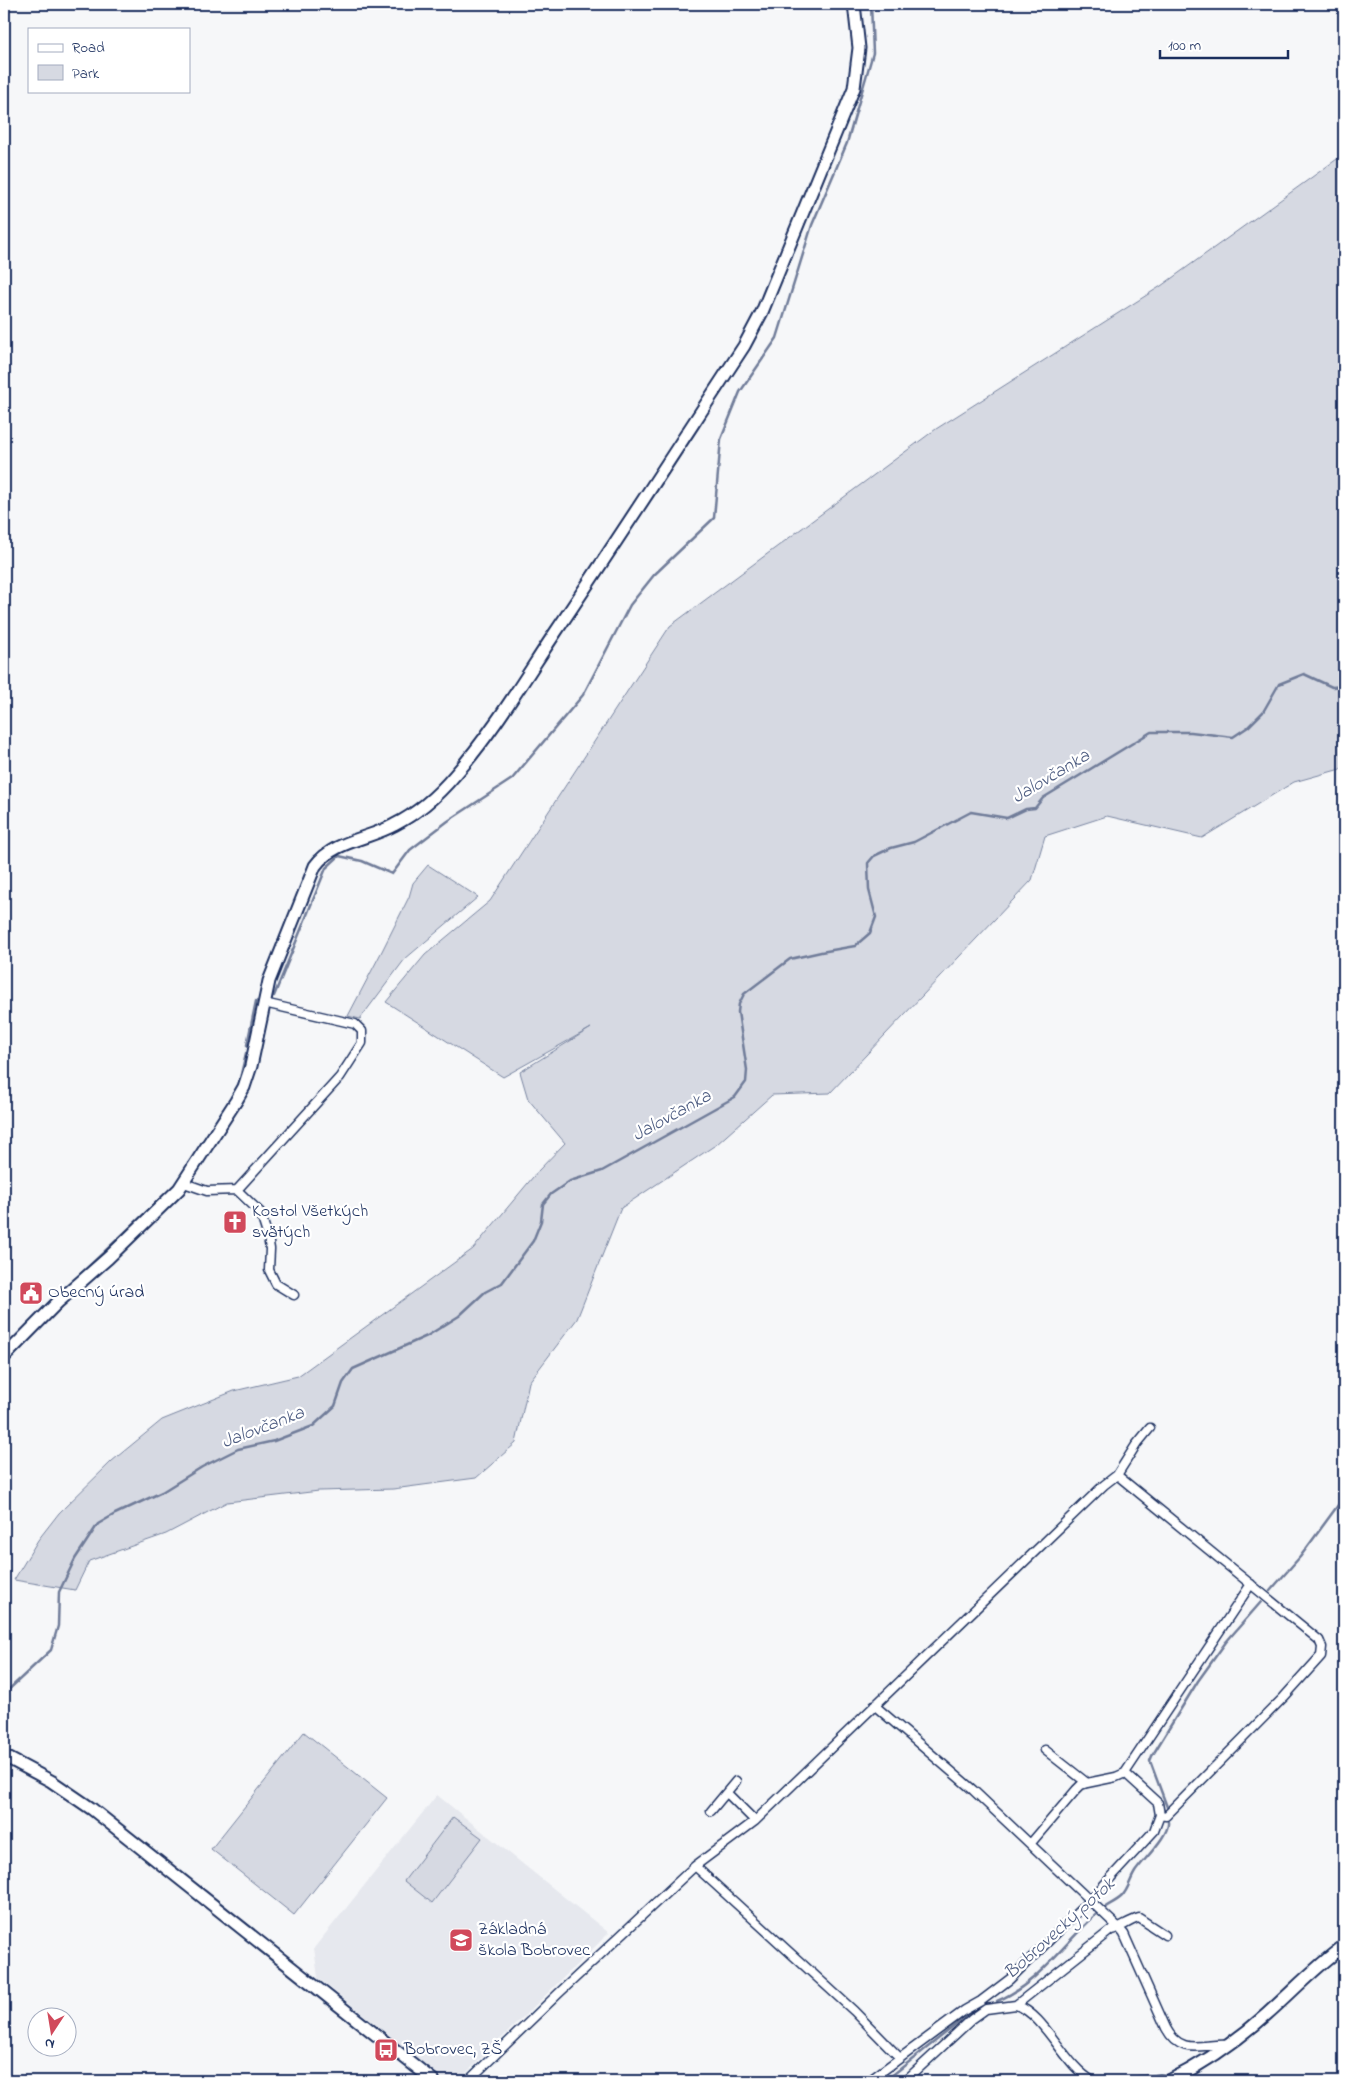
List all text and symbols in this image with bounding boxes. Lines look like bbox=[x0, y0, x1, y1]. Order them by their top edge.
legend bbox=[28, 28, 190, 92]
scale bar bbox=[1160, 28, 1288, 60]
text: 100 m bbox=[1168, 35, 1201, 57]
text: Road bbox=[72, 37, 105, 59]
text: Park bbox=[72, 63, 100, 85]
water label: Jalovčanka bbox=[1007, 743, 1096, 811]
water label: Jalovčanka bbox=[628, 1083, 717, 1149]
place label: Kostol Všetkých svätých bbox=[252, 1199, 368, 1246]
church icon: Kostol Všetkých svätých bbox=[222, 1209, 248, 1235]
public building icon: Obecný úrad bbox=[18, 1280, 44, 1306]
place label: Obecný úrad bbox=[48, 1280, 144, 1306]
water label: Jalovčanka bbox=[218, 1400, 309, 1456]
water label: Bobrovecký potok bbox=[999, 1871, 1122, 1986]
place label: Základná škola Bobrovec bbox=[478, 1917, 590, 1964]
school or university icon: Základná škola Bobrovec bbox=[448, 1927, 474, 1953]
north arrow bbox=[28, 2008, 78, 2058]
text: N bbox=[43, 2032, 56, 2055]
bus stop icon: Bobrovec, ZŠ bbox=[373, 2037, 399, 2063]
place label: Bobrovec, ZŠ bbox=[403, 2037, 502, 2063]

